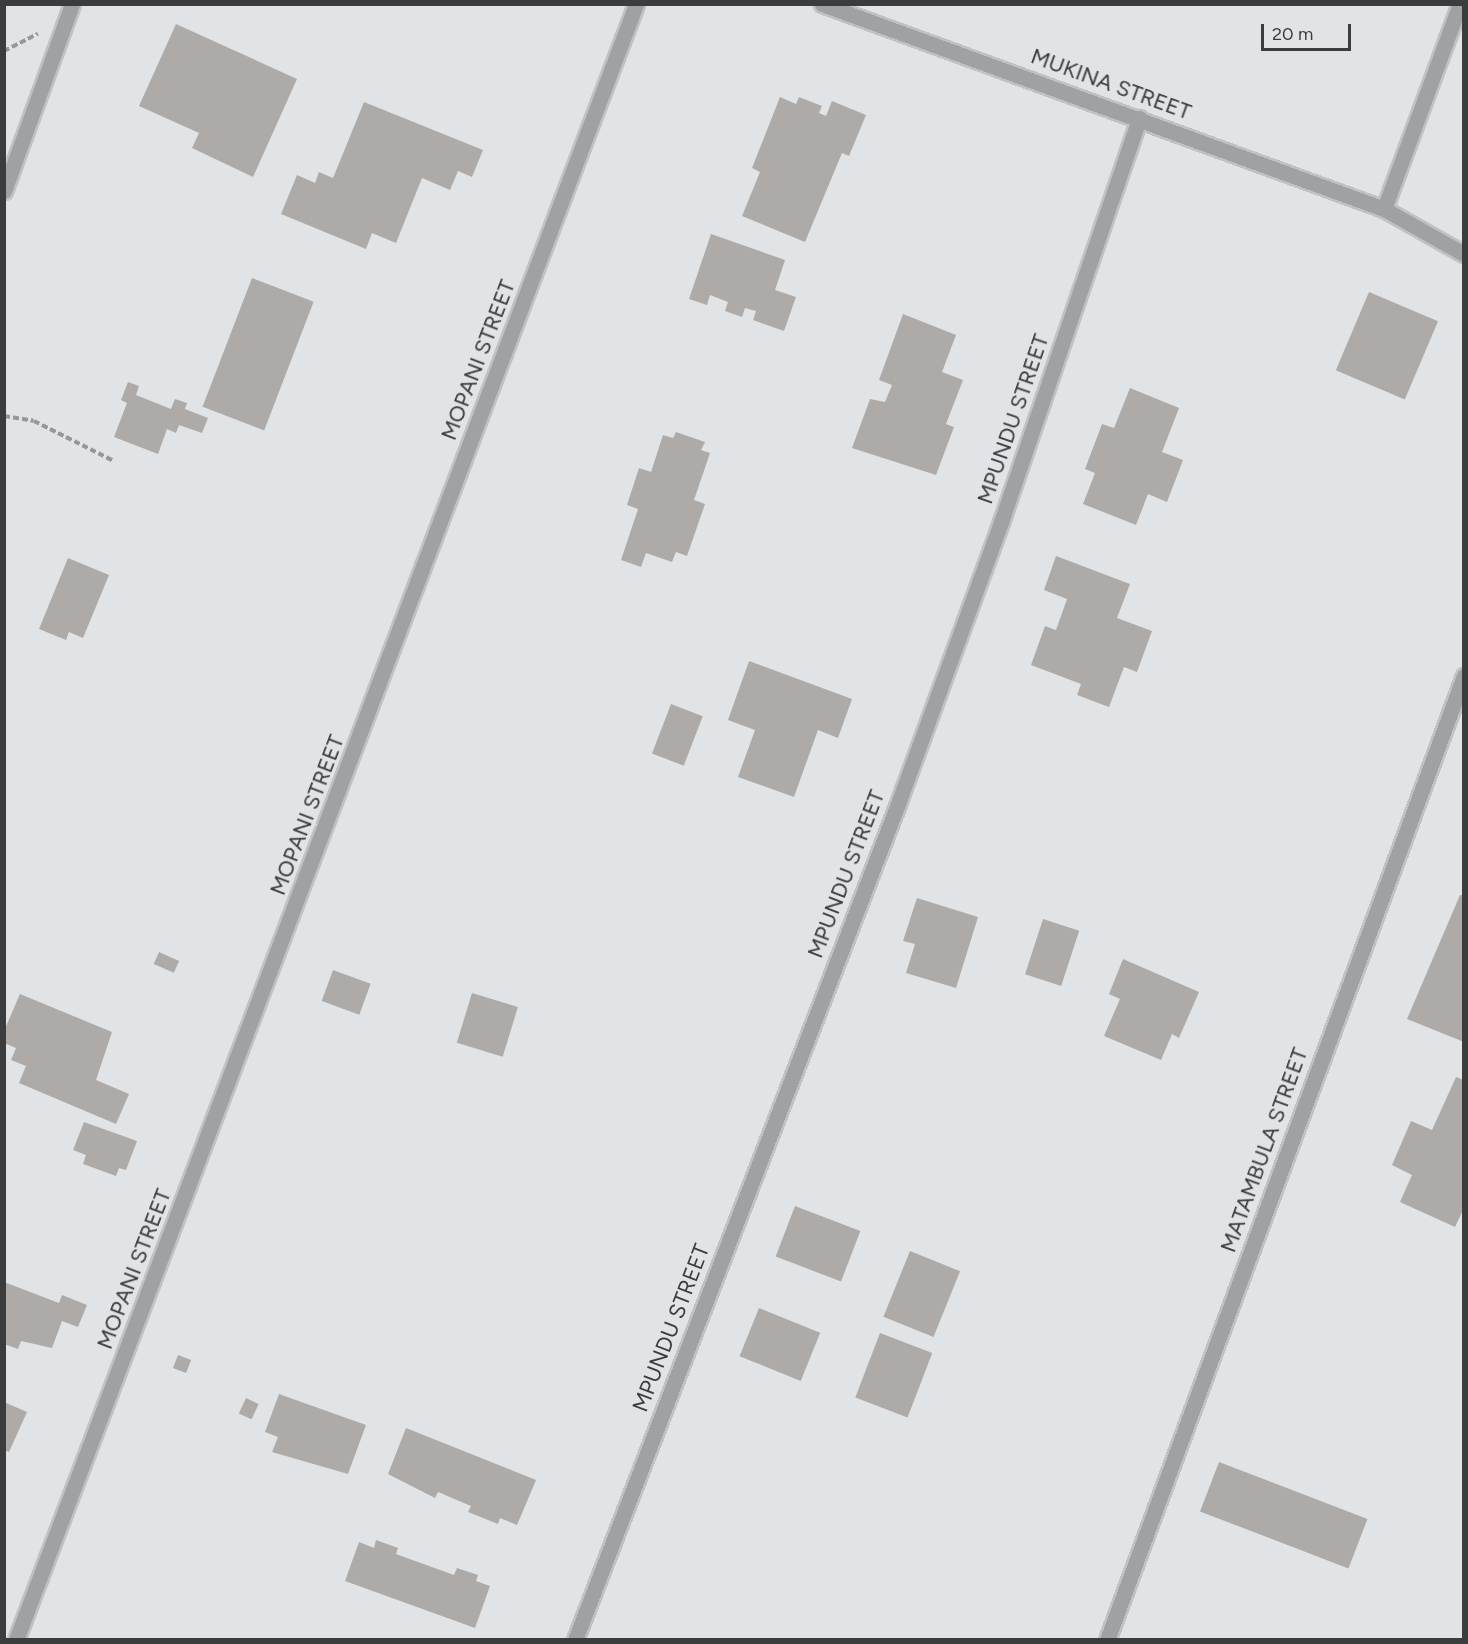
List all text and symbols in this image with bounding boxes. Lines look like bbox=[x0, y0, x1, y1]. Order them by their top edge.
scale bar bbox=[1264, 12, 1354, 50]
text: 20 m bbox=[1272, 23, 1313, 45]
street label: MUKINA STREET bbox=[1027, 43, 1195, 125]
street label: MOPANI STREET bbox=[435, 276, 521, 444]
street label: MPUNDU STREET bbox=[972, 331, 1054, 507]
street label: MOPANI STREET bbox=[264, 731, 350, 899]
street label: MPUNDU STREET bbox=[802, 786, 890, 962]
street label: MATAMBULA STREET bbox=[1215, 1044, 1313, 1256]
street label: MOPANI STREET bbox=[91, 1185, 177, 1353]
street label: MPUNDU STREET bbox=[627, 1240, 715, 1416]

